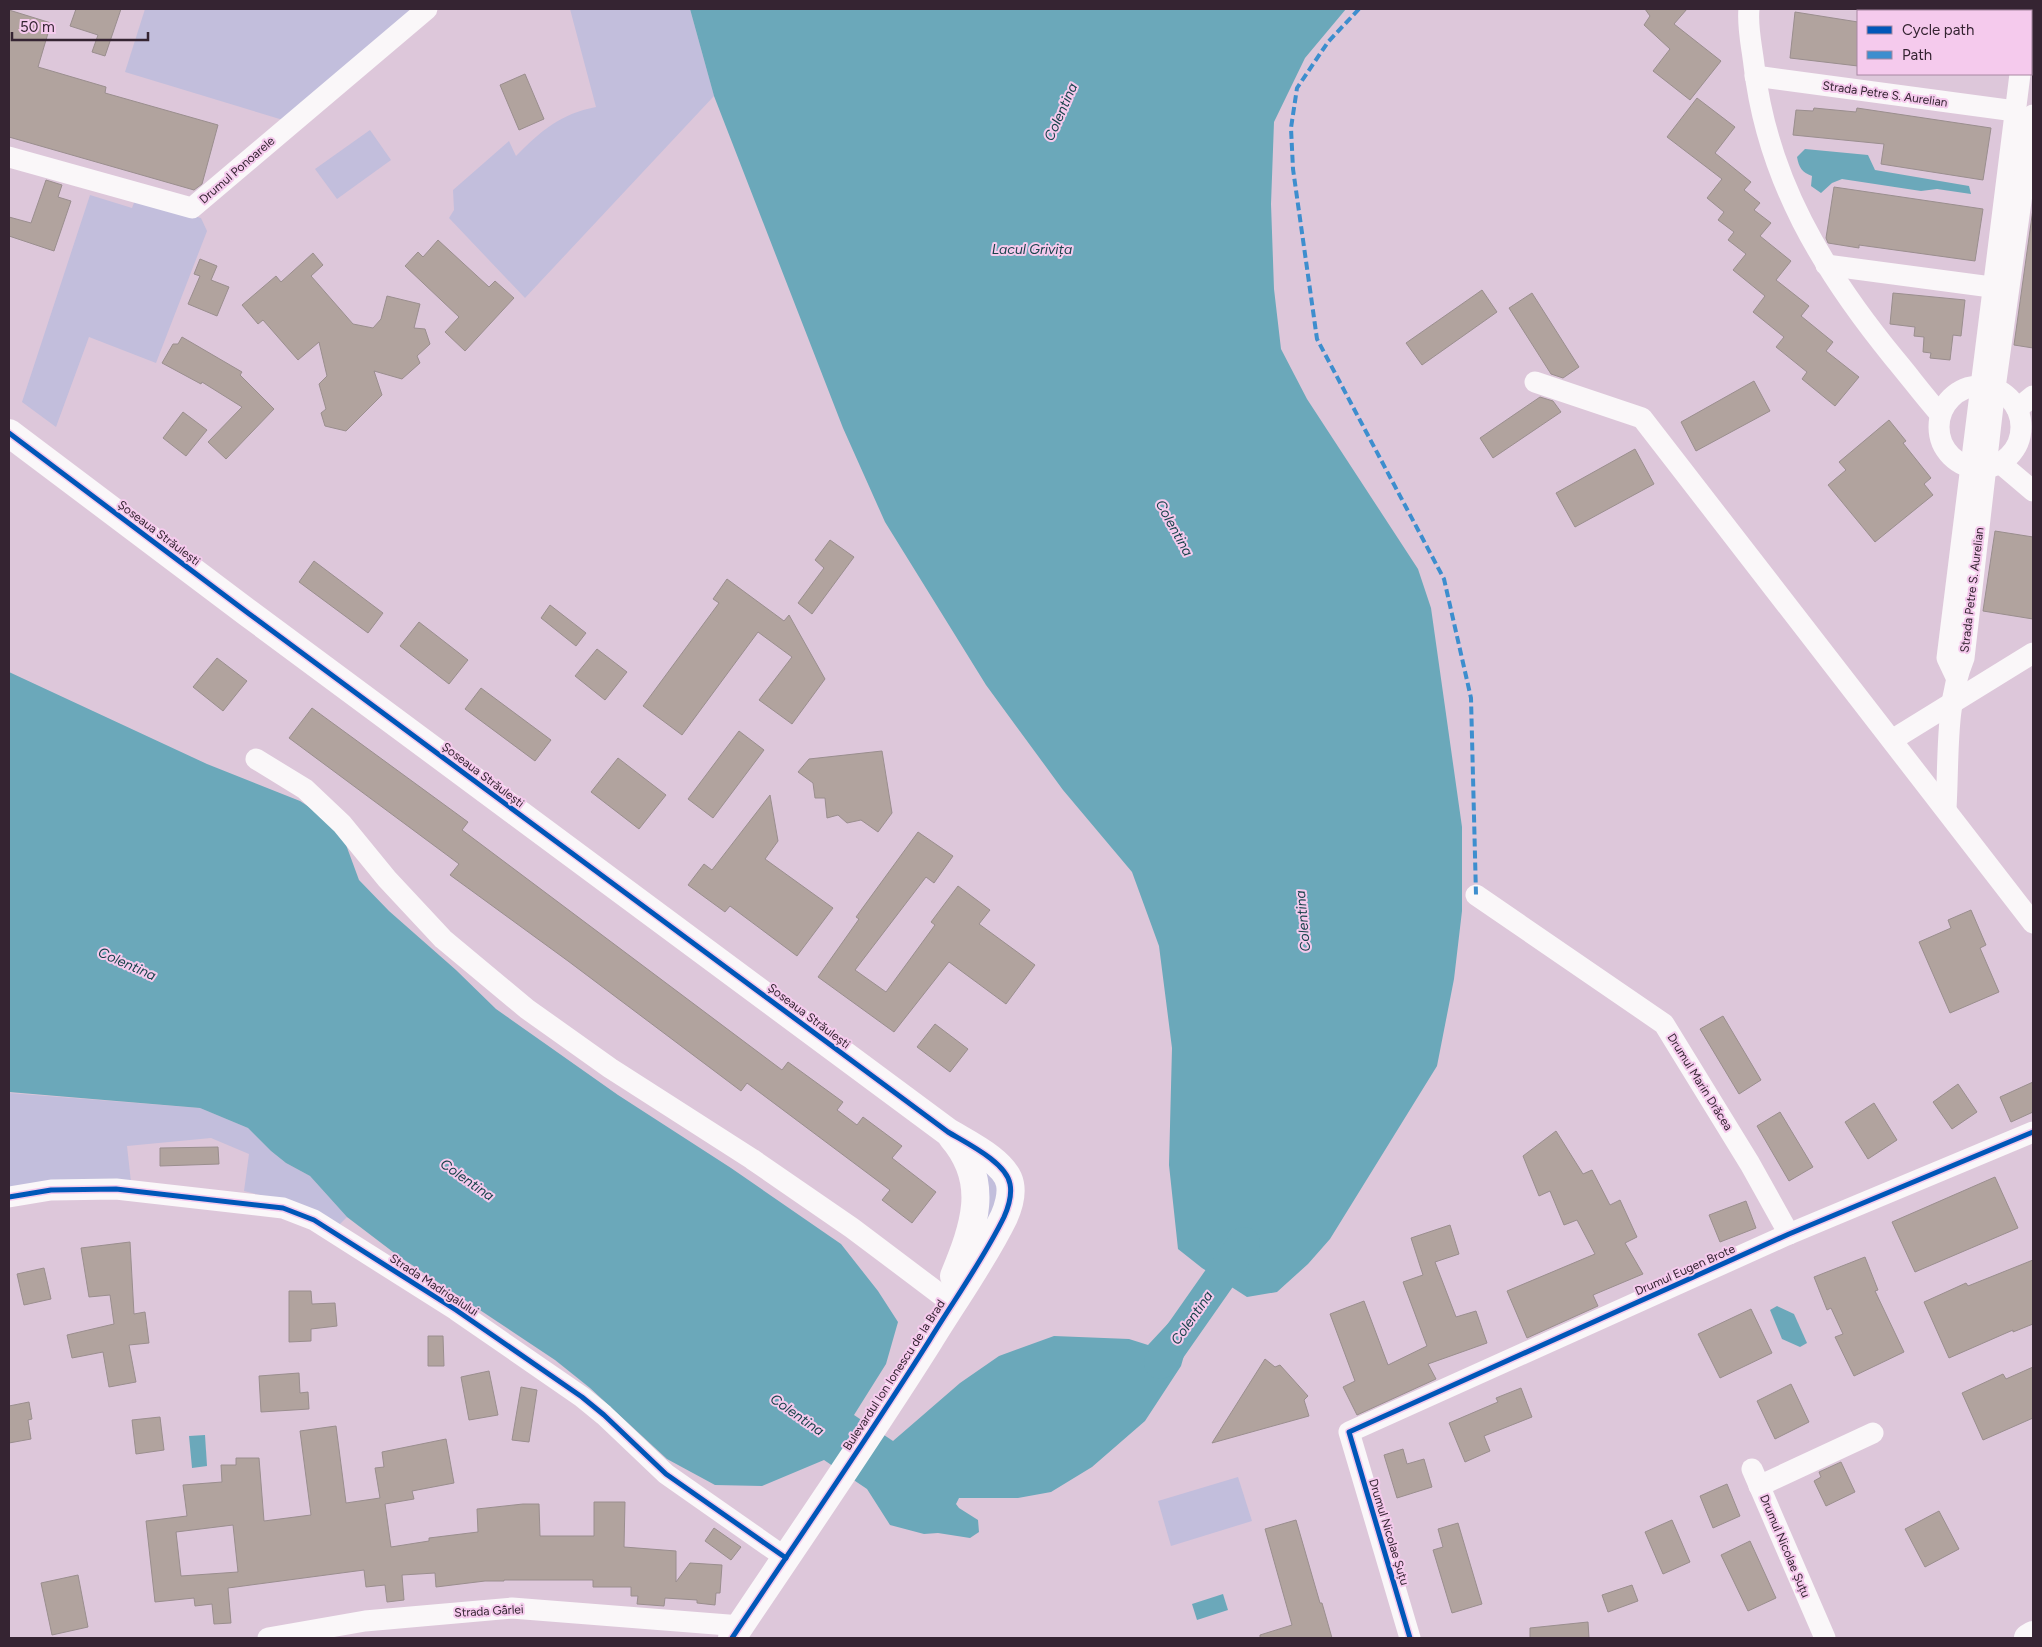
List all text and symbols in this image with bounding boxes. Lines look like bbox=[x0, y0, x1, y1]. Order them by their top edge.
scale bar bbox=[12, 10, 149, 42]
legend bbox=[1857, 10, 2032, 75]
text: 50 m bbox=[20, 18, 55, 36]
text: Cycle path bbox=[1902, 21, 1974, 39]
text: Path bbox=[1902, 46, 1932, 64]
street label: Strada Petre S. Aurelian bbox=[1822, 78, 1949, 110]
water label: Colentina bbox=[1041, 80, 1081, 144]
street label: Drumul Ponoarele bbox=[197, 133, 278, 206]
water label: Lacul Grivița bbox=[992, 241, 1072, 258]
water label: Colentina bbox=[1152, 497, 1196, 559]
street label: Șoseaua Străulești bbox=[115, 498, 203, 568]
street label: Strada Petre S. Aurelian bbox=[1957, 526, 1987, 653]
street label: Șoseaua Străulești bbox=[439, 740, 527, 810]
water label: Colentina bbox=[1292, 890, 1314, 952]
water label: Colentina bbox=[95, 944, 159, 984]
street label: Șoseaua Străulești bbox=[765, 981, 853, 1051]
street label: Drumul Marin Drăcea bbox=[1664, 1031, 1736, 1133]
water label: Colentina bbox=[437, 1155, 497, 1205]
street label: Drumul Eugen Brote bbox=[1633, 1241, 1738, 1298]
street label: Strada Madrigalului bbox=[387, 1251, 481, 1319]
water label: Colentina bbox=[1167, 1288, 1217, 1348]
street label: Bulevardul Ion Ionescu de la Brad bbox=[840, 1297, 948, 1453]
water label: Colentina bbox=[767, 1390, 827, 1440]
street label: Drumul Nicolae Șuțu bbox=[1366, 1477, 1412, 1587]
street label: Drumul Nicolae Șuțu bbox=[1757, 1492, 1813, 1600]
street label: Strada Gârlei bbox=[454, 1602, 524, 1620]

